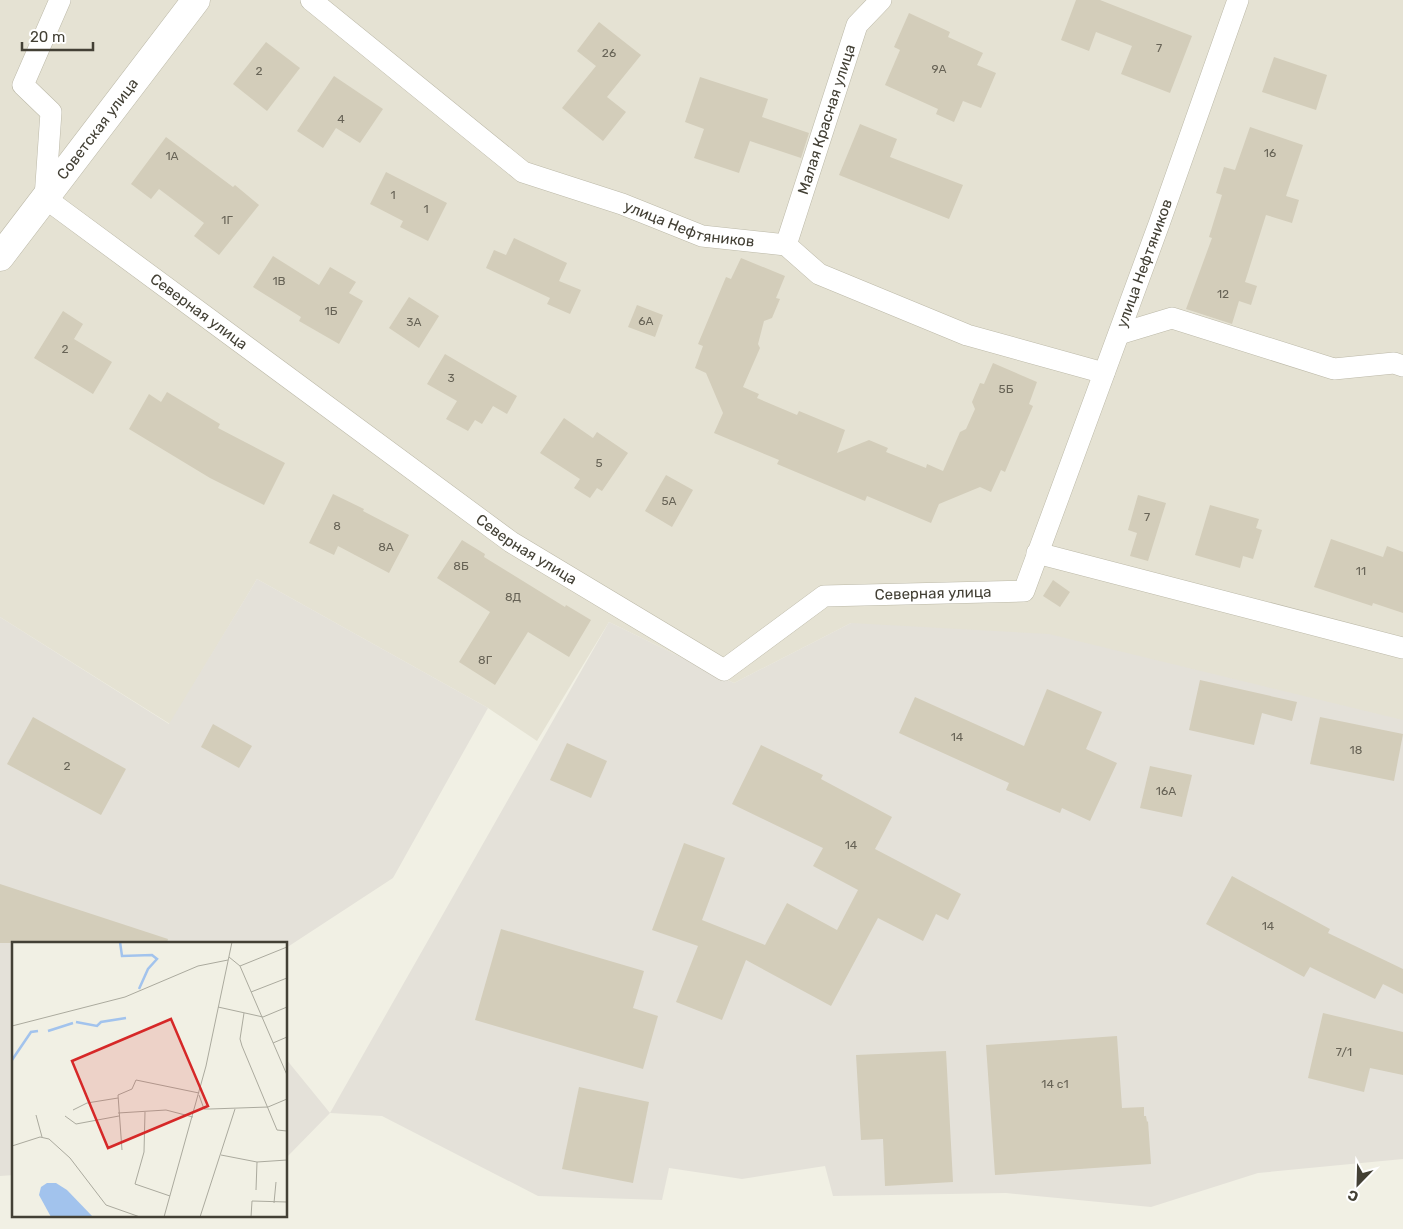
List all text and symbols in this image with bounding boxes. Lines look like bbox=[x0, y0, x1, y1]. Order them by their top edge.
scale bar bbox=[22, 20, 94, 52]
text: 20 m bbox=[30, 28, 65, 46]
house number: 7 bbox=[1156, 41, 1162, 55]
street label: Малая Красная улица bbox=[794, 42, 859, 197]
house number: 26 bbox=[602, 46, 616, 60]
house number: 9А bbox=[931, 62, 947, 76]
house number: 2 bbox=[255, 64, 263, 78]
street label: Советская улица bbox=[53, 75, 142, 183]
house number: 4 bbox=[337, 112, 345, 126]
house number: 16 bbox=[1264, 146, 1276, 160]
house number: 1А bbox=[165, 149, 179, 163]
house number: 1 bbox=[390, 188, 396, 202]
street label: улица Нефтяников bbox=[622, 197, 755, 251]
street label: улица Нефтяников bbox=[1113, 197, 1176, 330]
house number: 1 bbox=[423, 202, 429, 216]
house number: 1Г bbox=[221, 213, 233, 227]
street label: Северная улица bbox=[147, 270, 251, 353]
house number: 1В bbox=[272, 274, 286, 288]
house number: 12 bbox=[1217, 287, 1229, 301]
house number: 1Б bbox=[325, 304, 338, 318]
house number: 6А bbox=[638, 314, 654, 328]
house number: 3А bbox=[406, 315, 422, 329]
house number: 2 bbox=[61, 342, 69, 356]
house number: 3 bbox=[447, 371, 455, 385]
house number: 5Б bbox=[999, 382, 1014, 396]
house number: 5 bbox=[595, 456, 603, 470]
house number: 5А bbox=[661, 494, 677, 508]
street label: Северная улица bbox=[472, 510, 580, 589]
house number: 7 bbox=[1144, 510, 1150, 524]
house number: 8 bbox=[333, 519, 341, 533]
house number: 8А bbox=[378, 540, 394, 554]
house number: 8Б bbox=[453, 559, 469, 573]
house number: 11 bbox=[1356, 564, 1366, 578]
street label: Северная улица bbox=[875, 583, 992, 604]
house number: 8Д bbox=[505, 590, 522, 604]
house number: 8Г bbox=[478, 653, 493, 667]
house number: 14 bbox=[951, 730, 964, 744]
house number: 18 bbox=[1350, 743, 1362, 757]
house number: 2 bbox=[63, 759, 71, 773]
house number: 16А bbox=[1156, 784, 1176, 798]
house number: 14 bbox=[845, 838, 858, 852]
house number: 14 bbox=[1262, 919, 1275, 933]
inset map bbox=[12, 942, 288, 1216]
house number: 7/1 bbox=[1336, 1045, 1352, 1059]
house number: 14 с1 bbox=[1041, 1077, 1069, 1091]
north arrow bbox=[1333, 1159, 1383, 1209]
text: С bbox=[1345, 1186, 1361, 1205]

